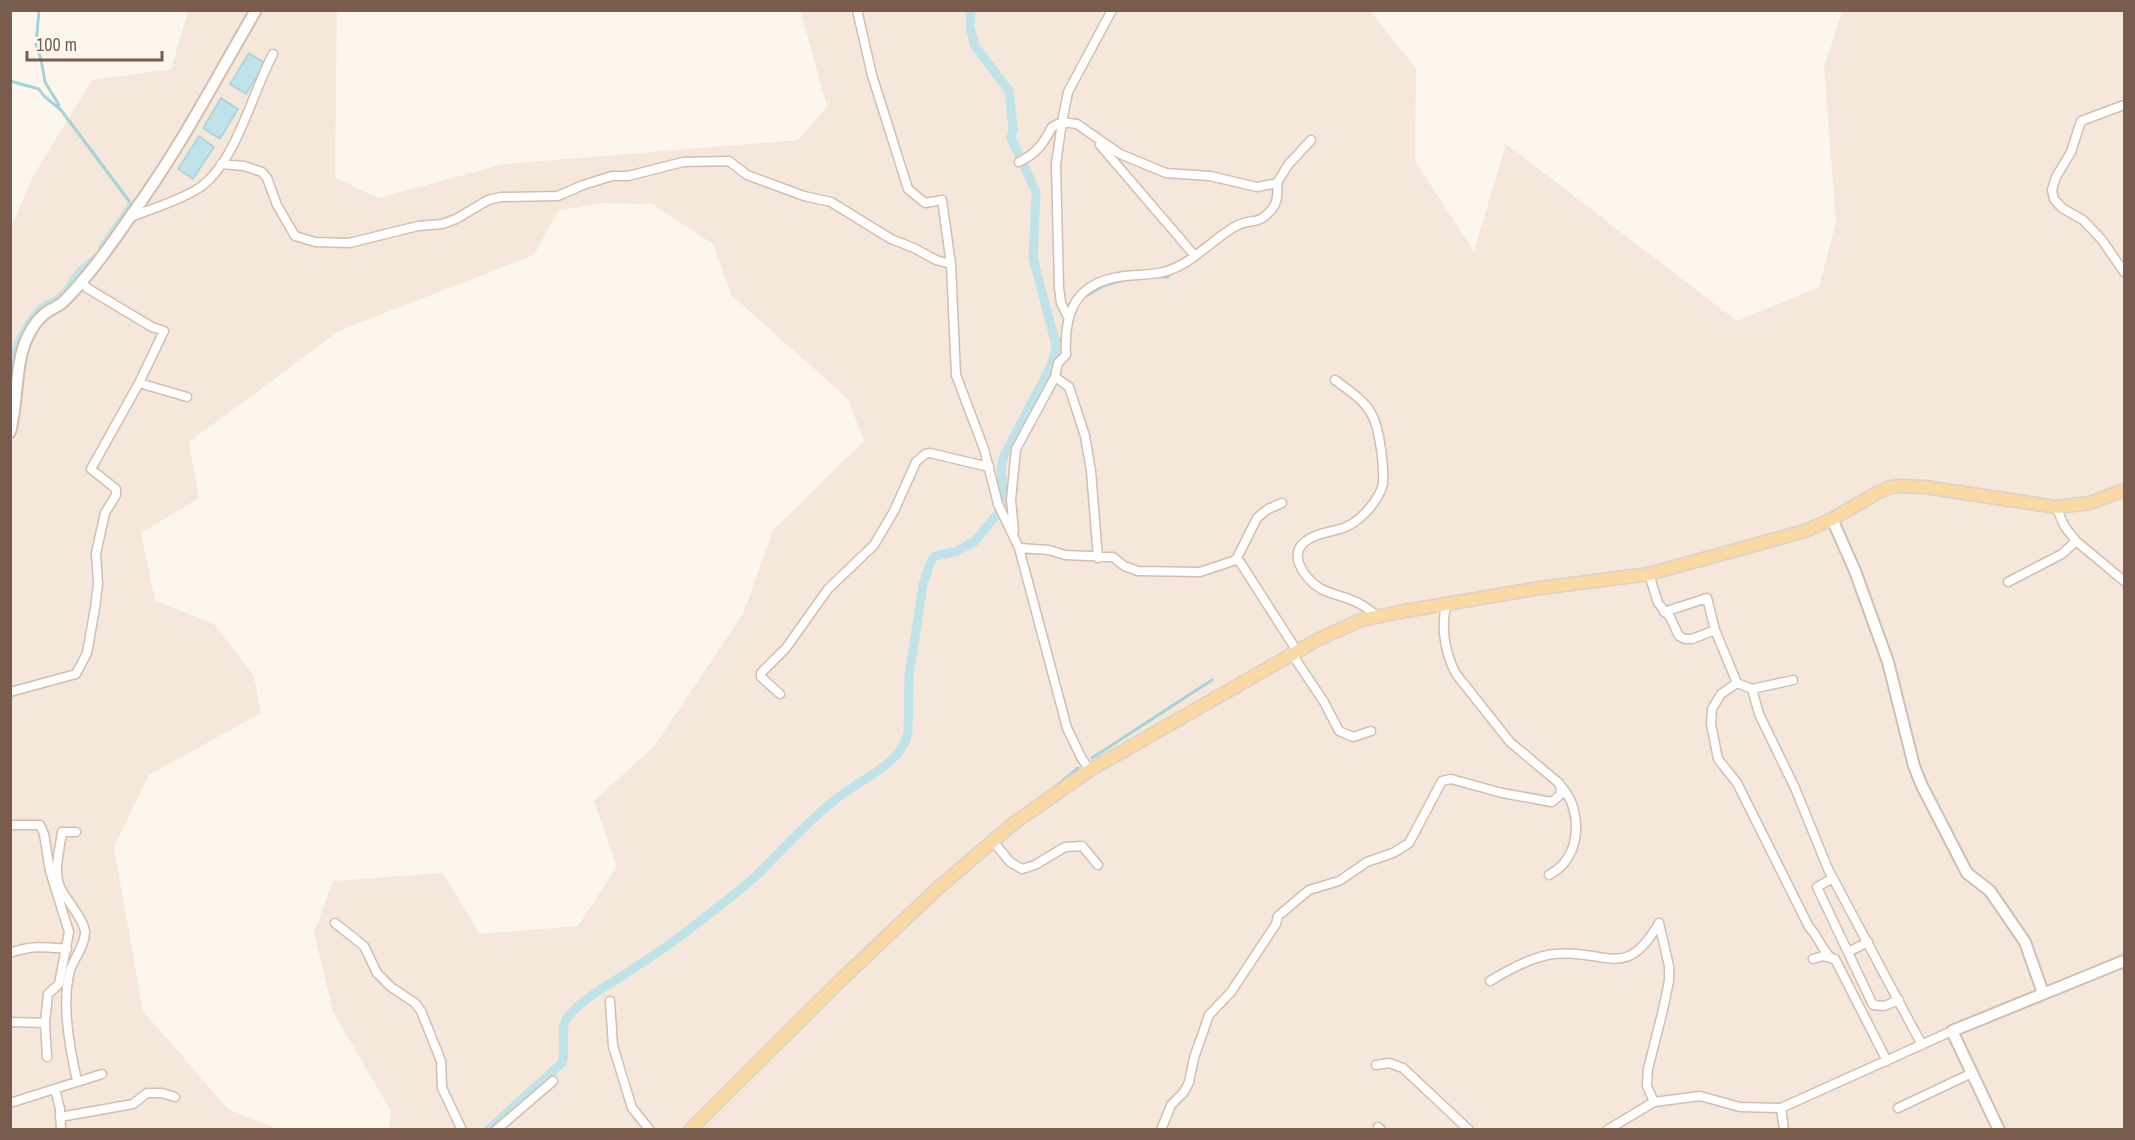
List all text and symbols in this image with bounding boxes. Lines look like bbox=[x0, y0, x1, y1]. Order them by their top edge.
scale bar bbox=[27, 24, 162, 62]
text: 100 m bbox=[36, 32, 77, 57]

